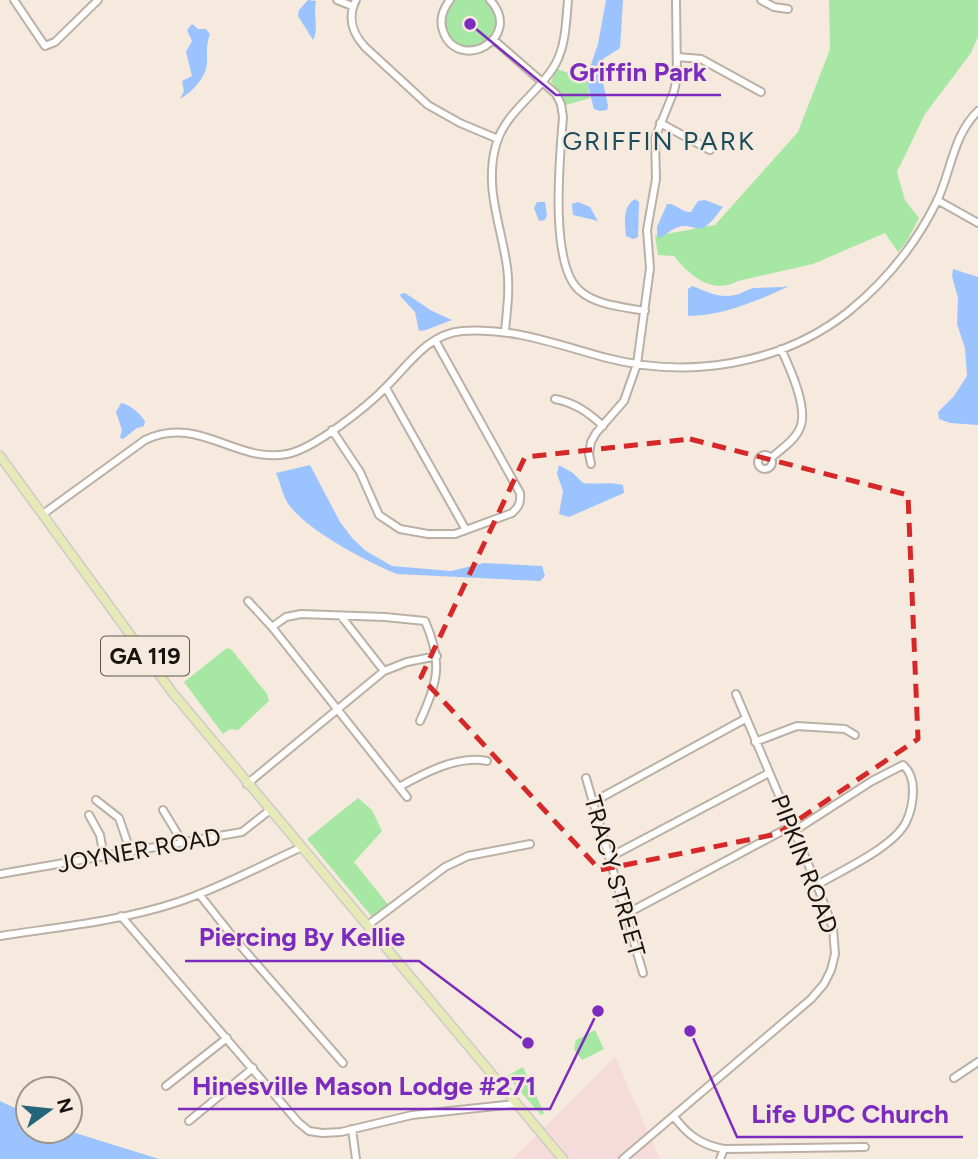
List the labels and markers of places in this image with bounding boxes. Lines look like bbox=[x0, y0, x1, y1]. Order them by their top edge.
callout: Griffin Park bbox=[556, 48, 721, 95]
callout: Piercing By Kellie bbox=[185, 914, 419, 961]
callout: Hinesville Mason Lodge #271 bbox=[178, 1062, 550, 1109]
callout: Life UPC Church bbox=[737, 1090, 963, 1137]

